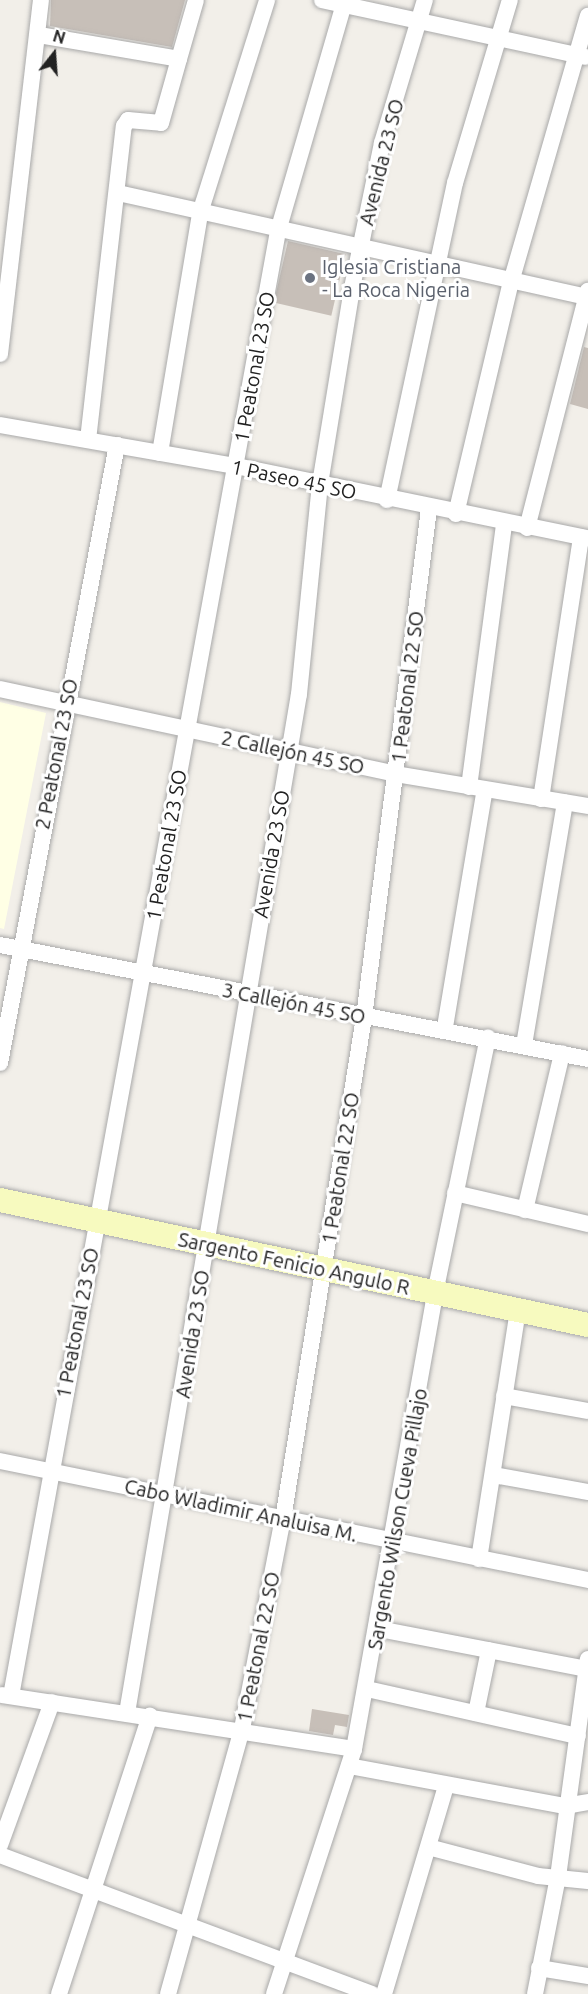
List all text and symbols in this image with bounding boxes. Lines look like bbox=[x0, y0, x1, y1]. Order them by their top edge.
north arrow bbox=[24, 24, 84, 84]
text: N bbox=[51, 26, 68, 47]
street label: Avenida 23 SO bbox=[354, 96, 408, 228]
place label: Iglesia Cristiana - La Roca Nigeria bbox=[322, 254, 470, 301]
marker: Iglesia Cristiana - La Roca Nigeria bbox=[303, 271, 317, 285]
street label: 1 Peatonal 23 SO bbox=[229, 290, 279, 444]
street label: 1 Paseo 45 SO bbox=[229, 454, 359, 504]
street label: 1 Peatonal 22 SO bbox=[386, 610, 428, 764]
street label: 2 Peatonal 23 SO bbox=[30, 677, 82, 831]
street label: 2 Callejón 45 SO bbox=[219, 725, 367, 779]
street label: 1 Peatonal 23 SO bbox=[141, 768, 191, 922]
street label: Avenida 23 SO bbox=[248, 788, 294, 920]
street label: 3 Callejón 45 SO bbox=[220, 977, 368, 1029]
street label: 1 Peatonal 22 SO bbox=[316, 1091, 364, 1245]
street label: Sargento Fenicio Angulo R bbox=[176, 1227, 412, 1299]
street label: 1 Peatonal 23 SO bbox=[51, 1246, 103, 1400]
street label: Avenida 23 SO bbox=[170, 1268, 214, 1400]
street label: Sargento Wilson Cueva Pillajo bbox=[362, 1386, 432, 1652]
street label: Cabo Wladimir Analuisa M. bbox=[122, 1474, 360, 1546]
street label: 1 Peatonal 22 SO bbox=[232, 1570, 284, 1724]

